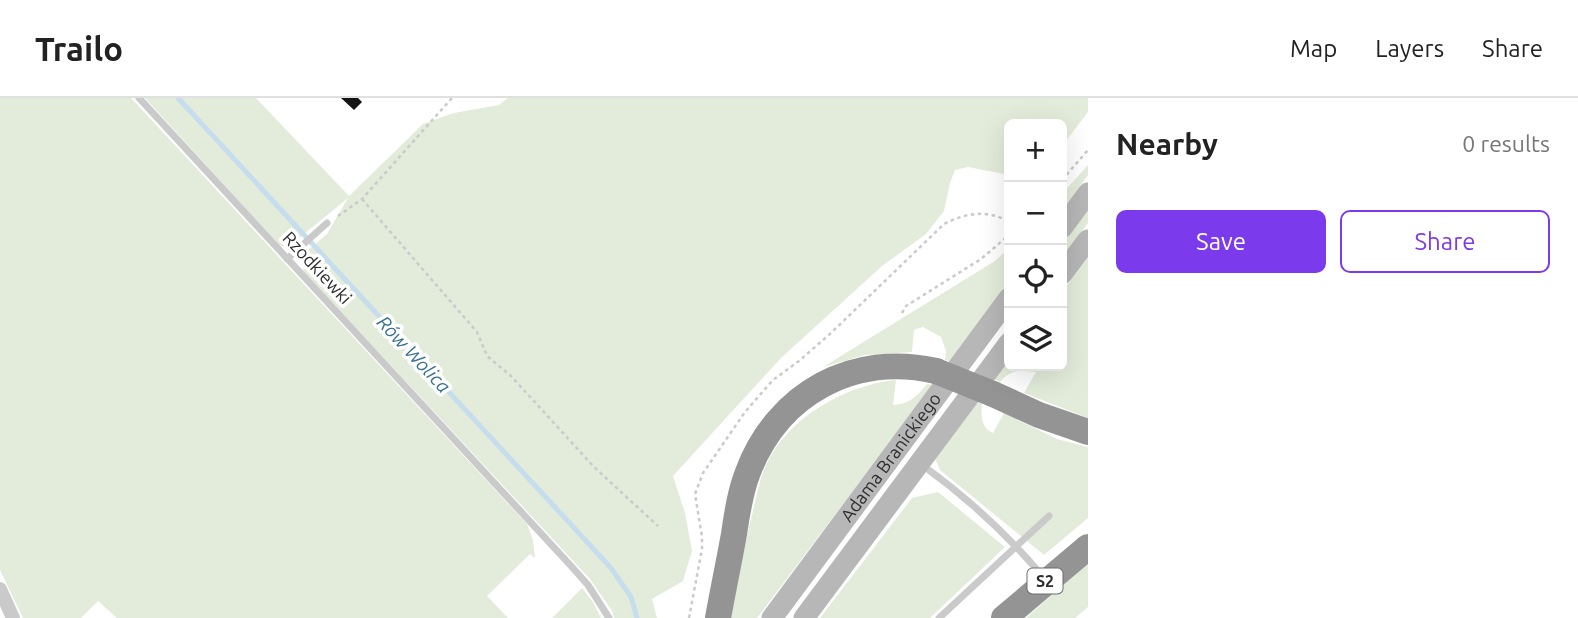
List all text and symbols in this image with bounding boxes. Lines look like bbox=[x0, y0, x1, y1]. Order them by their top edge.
text: Trailo bbox=[35, 30, 123, 67]
text: Map bbox=[1290, 35, 1337, 62]
text: Layers bbox=[1375, 35, 1444, 62]
text: Share bbox=[1482, 35, 1543, 62]
map controls bbox=[1004, 119, 1067, 371]
button: + bbox=[1004, 119, 1067, 182]
text: Nearby bbox=[1116, 127, 1218, 161]
text: 0 results bbox=[1462, 131, 1550, 156]
button: − bbox=[1004, 182, 1067, 245]
button: Save bbox=[1116, 210, 1326, 273]
button: Share bbox=[1340, 210, 1550, 273]
street label: Rzodkiewki bbox=[279, 227, 356, 308]
button: locate bbox=[1004, 245, 1067, 308]
button: layers bbox=[1004, 308, 1067, 371]
water label: Rów Wolica bbox=[373, 311, 455, 397]
street label: Adama Branickiego bbox=[836, 388, 944, 525]
road number: S2 bbox=[1028, 568, 1062, 594]

